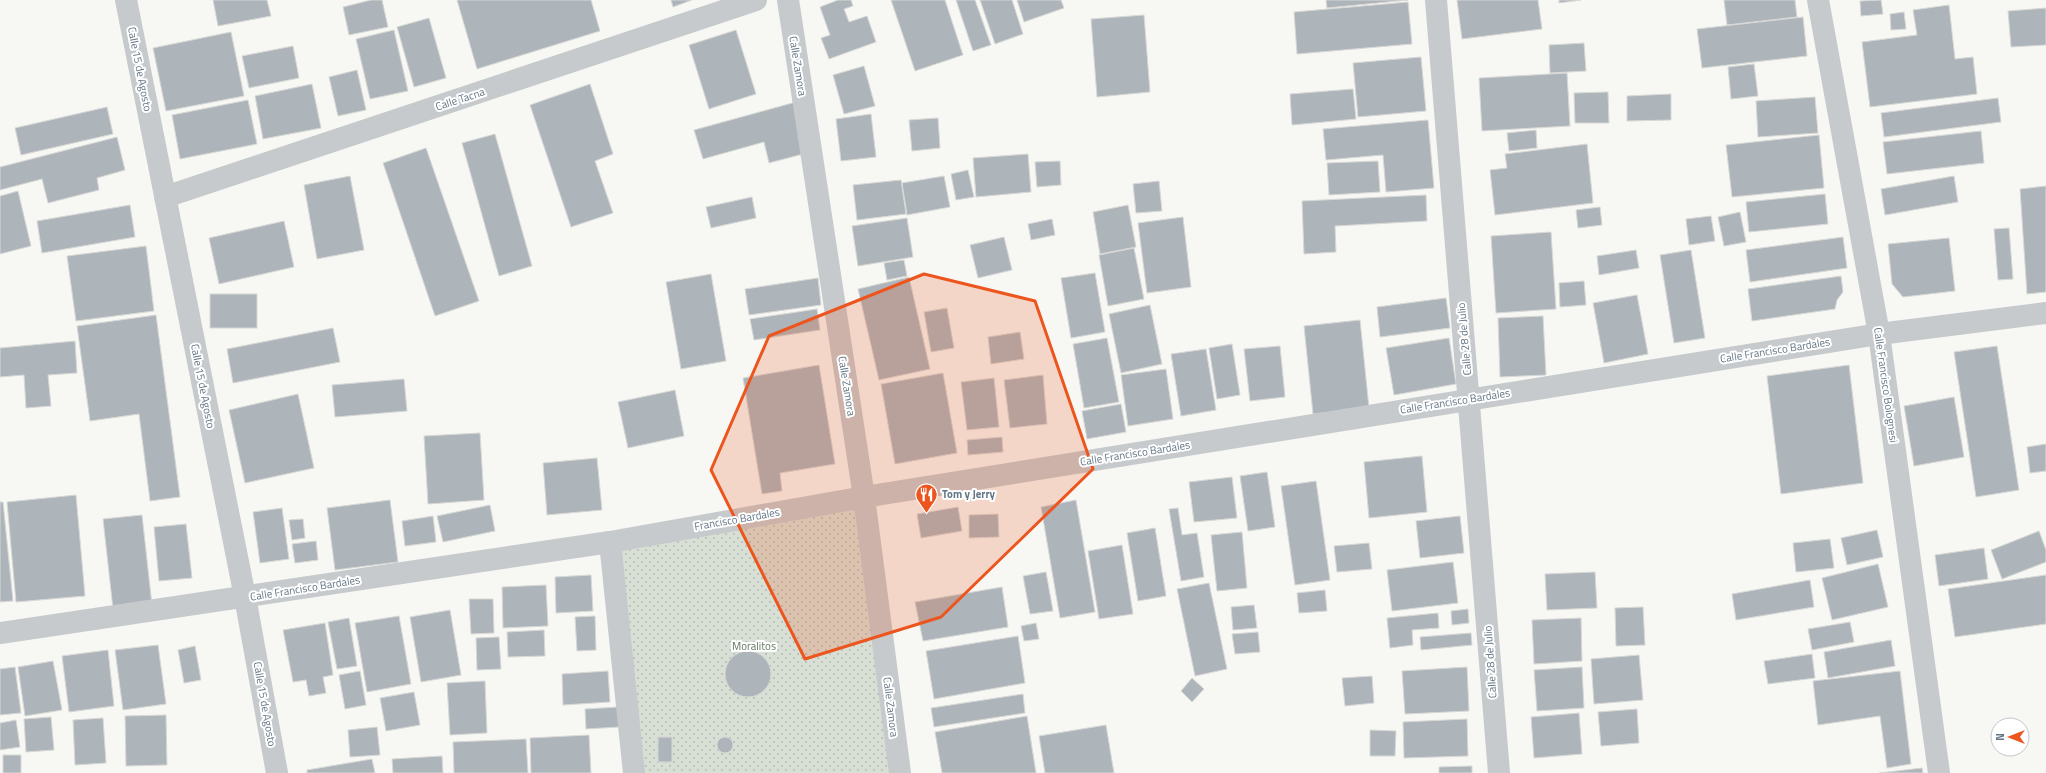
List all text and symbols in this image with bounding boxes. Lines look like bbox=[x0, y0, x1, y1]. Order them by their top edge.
street label: Calle 15 de Agosto bbox=[124, 25, 156, 113]
street label: Calle Zamora bbox=[785, 35, 811, 98]
street label: Calle Tacna bbox=[433, 83, 487, 115]
street label: Calle 28 de Julio bbox=[1453, 302, 1475, 376]
street label: Calle Francisco Bolognesi bbox=[1870, 326, 1902, 444]
street label: Calle Francisco Bardales bbox=[1719, 333, 1831, 367]
street label: Calle 15 de Agosto bbox=[187, 342, 219, 430]
street label: Calle Zamora bbox=[834, 355, 860, 418]
street label: Calle Francisco Bardales bbox=[1399, 384, 1511, 418]
street label: Calle Francisco Bardales bbox=[1079, 436, 1191, 470]
restaurant icon: Tom y Jerry bbox=[914, 481, 940, 514]
place label: Tom y Jerry bbox=[942, 486, 996, 502]
street label: Francisco Bardales bbox=[693, 504, 781, 534]
street label: Calle Francisco Bardales bbox=[249, 571, 361, 605]
street label: Calle 28 de Julio bbox=[1479, 625, 1501, 699]
park label: Moralitos bbox=[732, 638, 776, 654]
street label: Calle 15 de Agosto bbox=[250, 660, 280, 748]
street label: Calle Zamora bbox=[879, 676, 903, 738]
north arrow bbox=[1990, 717, 2030, 757]
text: N bbox=[1992, 733, 2008, 741]

